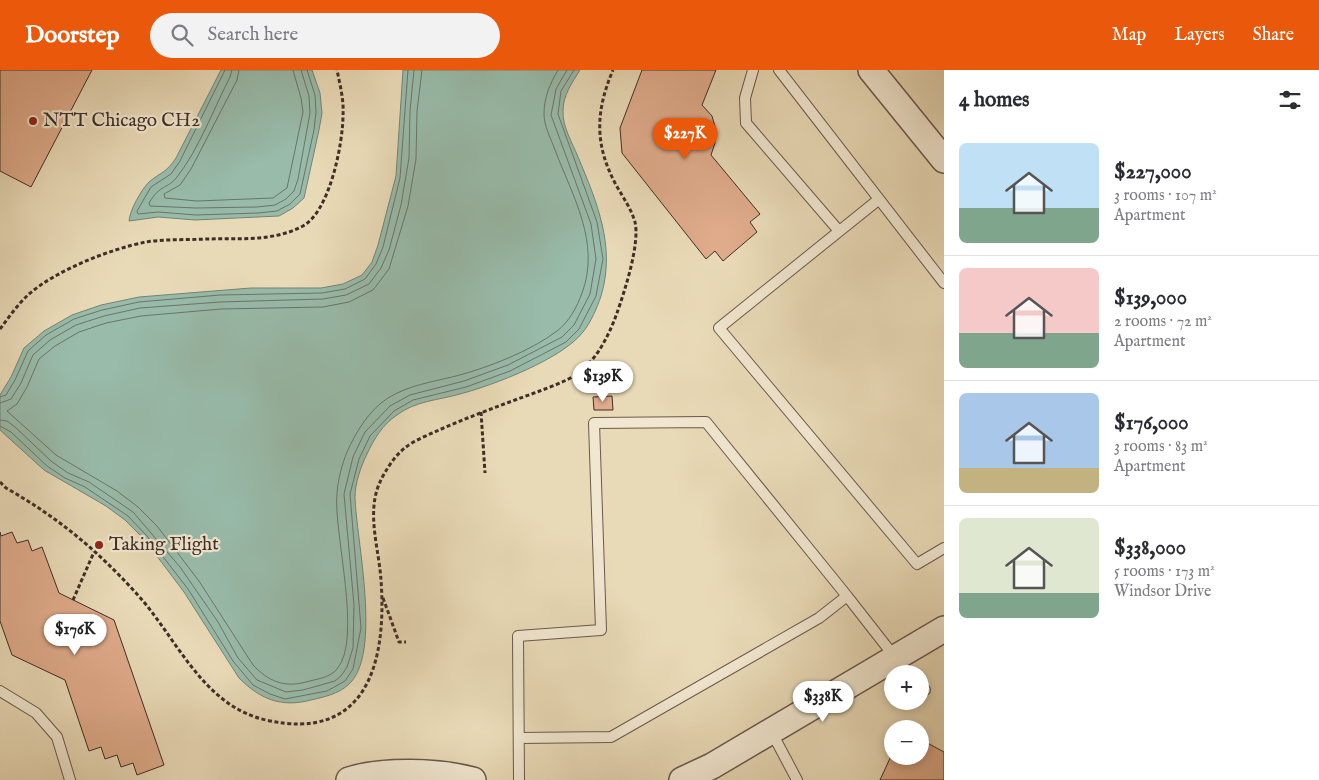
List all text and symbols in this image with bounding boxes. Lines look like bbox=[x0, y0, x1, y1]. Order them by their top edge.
search box bbox=[150, 13, 500, 58]
text: Doorstep bbox=[25, 20, 120, 51]
icon: search bbox=[168, 21, 196, 49]
text: Search here bbox=[208, 23, 298, 47]
text: Map bbox=[1112, 24, 1146, 47]
text: Layers bbox=[1174, 24, 1225, 47]
text: Share bbox=[1253, 24, 1294, 47]
icon: filters bbox=[1276, 86, 1304, 114]
text: 4 homes bbox=[959, 87, 1029, 114]
place label: NTT Chicago CH2 bbox=[43, 109, 200, 133]
marker: NTT Chicago CH2 bbox=[27, 115, 39, 127]
pin: $227K bbox=[650, 118, 720, 160]
text: $227K bbox=[664, 124, 706, 144]
text: $227,000 bbox=[1114, 159, 1191, 186]
icon: home bbox=[999, 163, 1059, 223]
text: 3 rooms · 107 m² bbox=[1114, 186, 1217, 206]
text: Apartment bbox=[1114, 206, 1185, 226]
text: $139,000 bbox=[1114, 285, 1187, 312]
icon: home bbox=[999, 288, 1059, 348]
text: 2 rooms · 72 m² bbox=[1114, 312, 1212, 332]
text: Apartment bbox=[1114, 332, 1185, 352]
pin: $139K bbox=[568, 360, 638, 403]
text: $139K bbox=[583, 367, 623, 387]
text: $176,000 bbox=[1114, 410, 1189, 437]
icon: home bbox=[999, 413, 1059, 473]
text: 3 rooms · 83 m² bbox=[1114, 437, 1208, 457]
text: Apartment bbox=[1114, 457, 1185, 477]
place label: Taking Flight bbox=[109, 533, 219, 557]
text: $338,000 bbox=[1114, 535, 1186, 562]
icon: home bbox=[999, 538, 1059, 598]
marker: Taking Flight bbox=[93, 539, 105, 551]
text: 5 rooms · 173 m² bbox=[1114, 562, 1215, 582]
text: Windsor Drive bbox=[1114, 582, 1211, 602]
pin: $176K bbox=[40, 614, 110, 656]
text: $176K bbox=[55, 620, 95, 640]
map controls bbox=[884, 665, 929, 765]
button: + bbox=[884, 665, 929, 710]
pin: $338K bbox=[788, 680, 858, 723]
text: $338K bbox=[804, 687, 842, 707]
button: − bbox=[884, 720, 929, 765]

